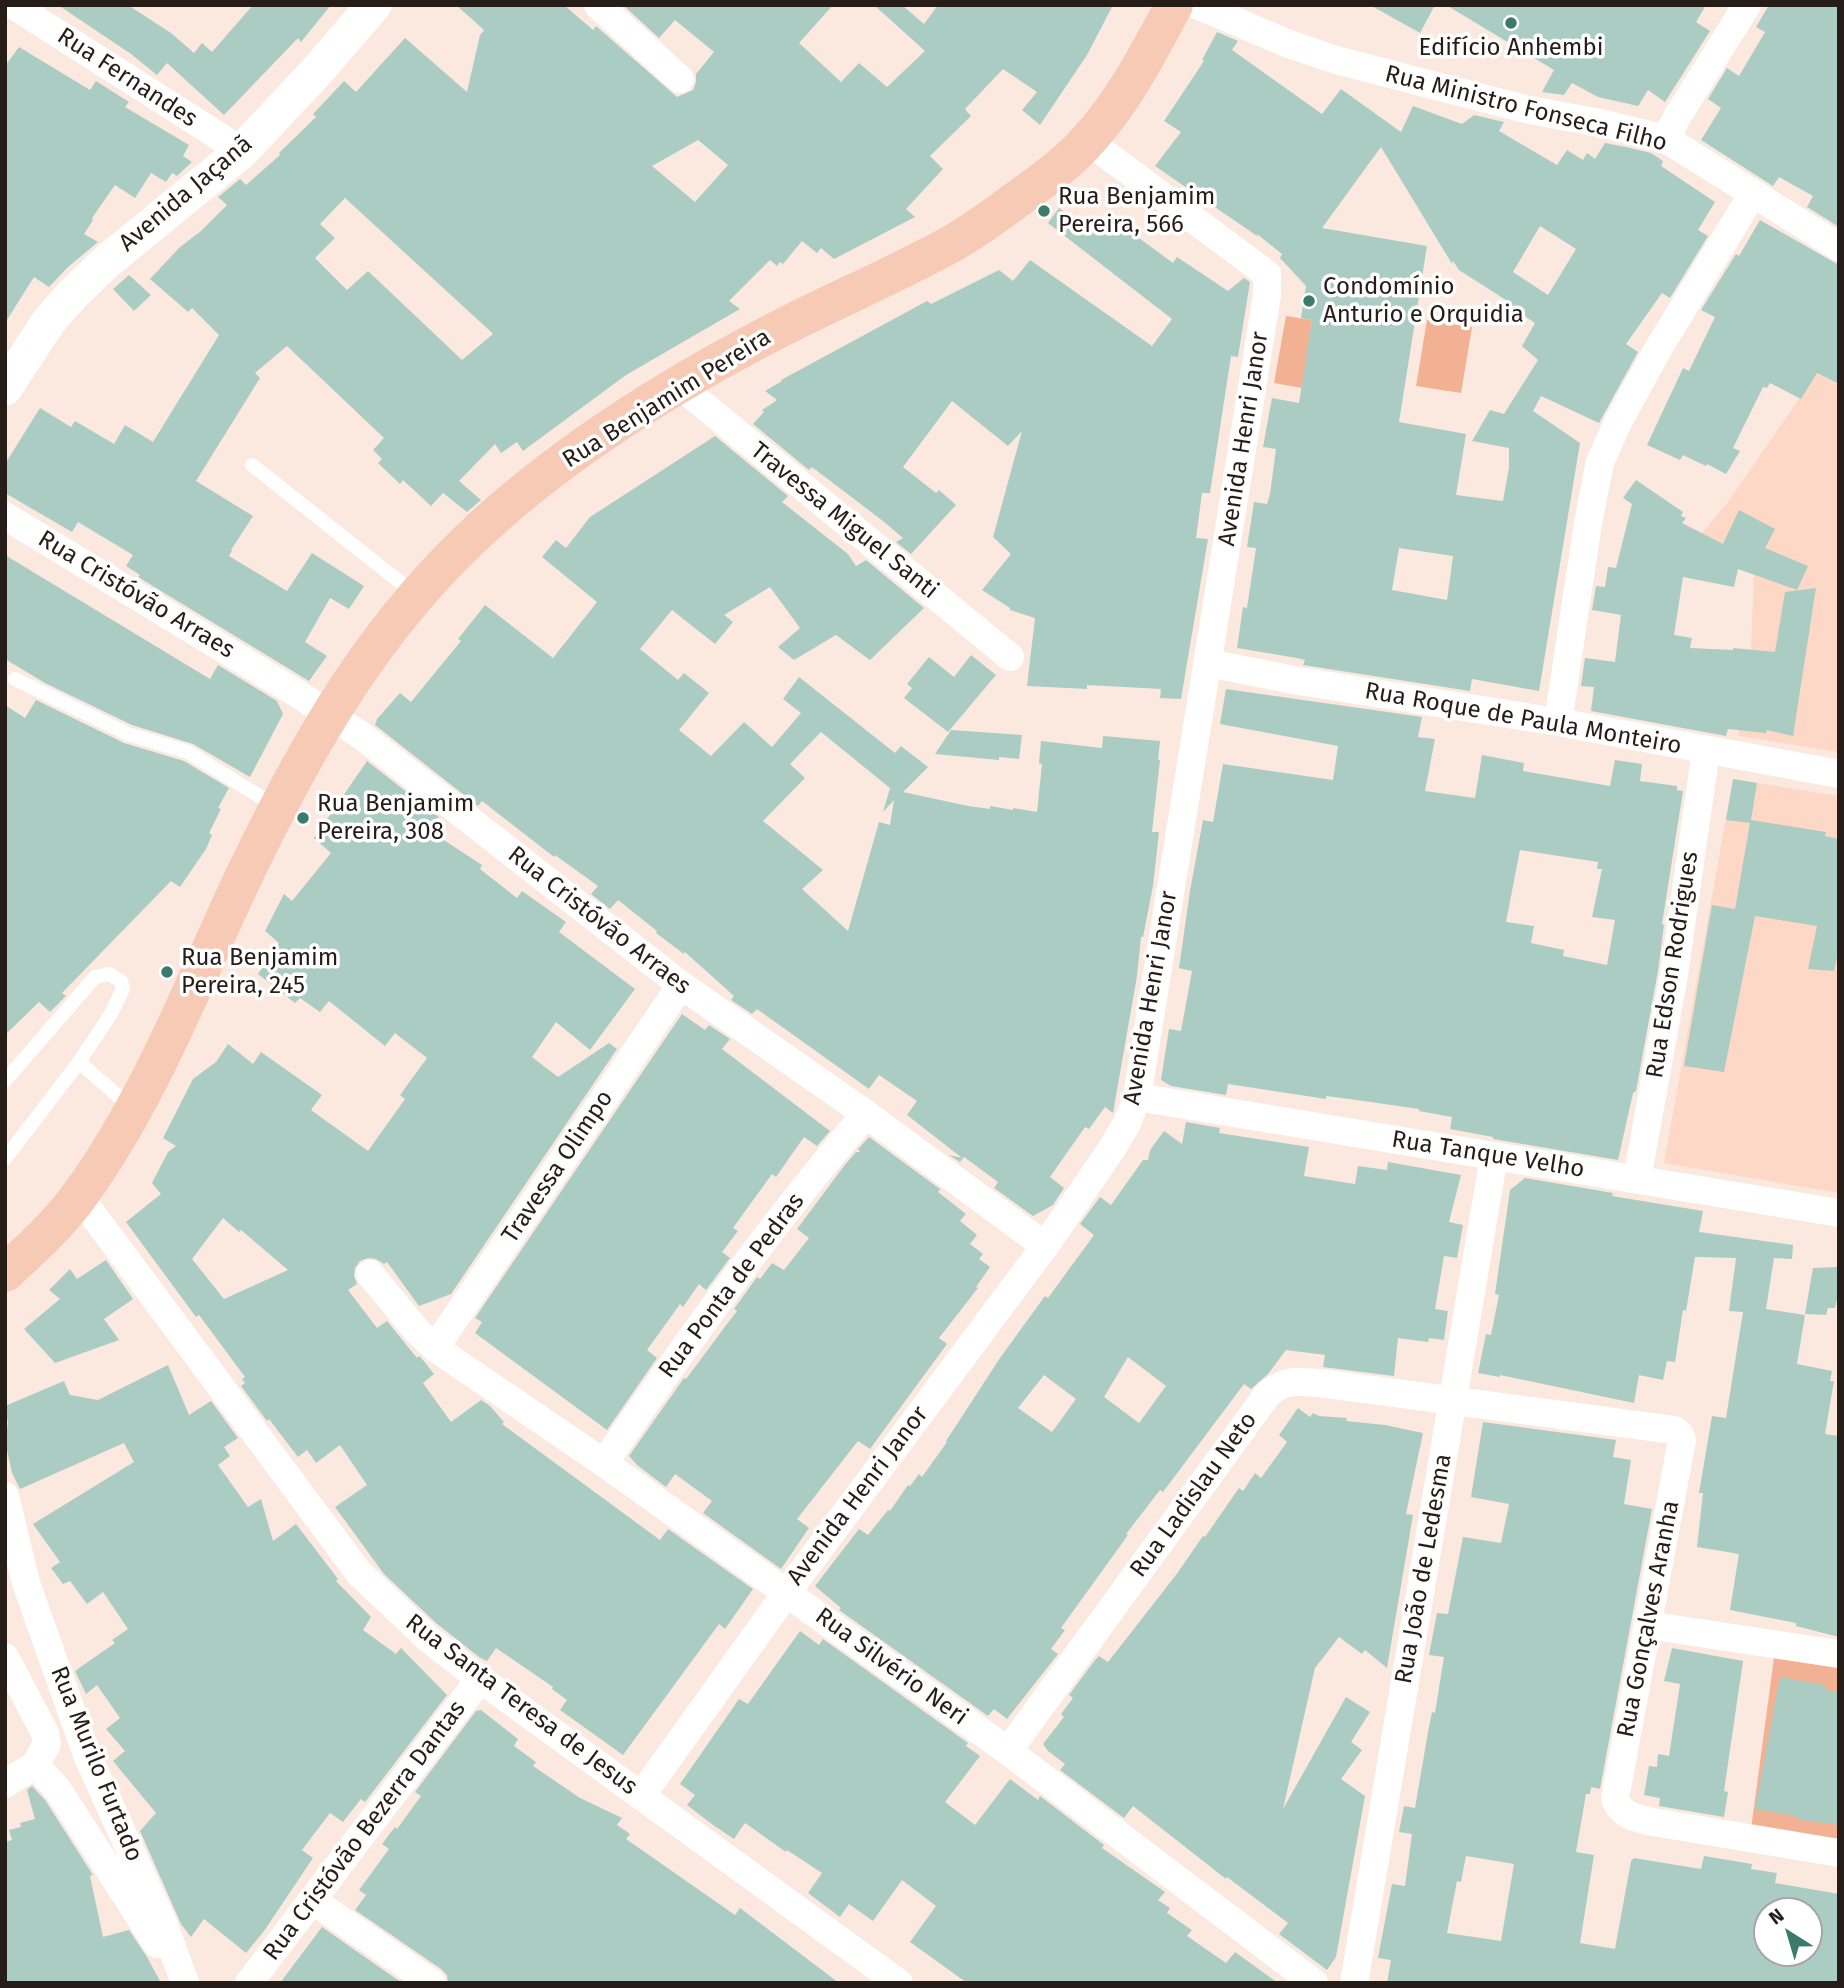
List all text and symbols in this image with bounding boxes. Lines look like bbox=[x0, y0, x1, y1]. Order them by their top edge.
marker: Edifício Anhembi bbox=[1503, 15, 1519, 31]
street label: Rua Fernandes bbox=[52, 22, 202, 134]
place label: Edifício Anhembi bbox=[1419, 34, 1603, 62]
street label: Rua Ministro Fonseca Filho bbox=[1382, 60, 1670, 158]
street label: Avenida Jaçanã bbox=[114, 130, 258, 258]
place label: Rua Benjamim Pereira, 566 bbox=[1058, 183, 1215, 239]
marker: Rua Benjamim Pereira, 566 bbox=[1036, 203, 1052, 219]
place label: Condomínio Anturio e Orquidia bbox=[1323, 273, 1524, 329]
marker: Condomínio Anturio e Orquidia bbox=[1301, 293, 1317, 309]
street label: Rua Benjamim Pereira bbox=[558, 323, 776, 475]
street label: Avenida Henri Janor bbox=[1213, 330, 1275, 548]
street label: Travessa Miguel Santi bbox=[745, 437, 943, 605]
street label: Rua Cristóvão Arraes bbox=[33, 525, 239, 665]
street label: Rua Roque de Paula Monteiro bbox=[1362, 677, 1684, 761]
place label: Rua Benjamim Pereira, 308 bbox=[317, 790, 474, 846]
marker: Rua Benjamim Pereira, 308 bbox=[295, 810, 311, 826]
street label: Rua Cristóvão Arraes bbox=[502, 841, 696, 1001]
street label: Rua Edson Rodrigues bbox=[1641, 849, 1705, 1081]
street label: Avenida Henri Janor bbox=[1118, 889, 1184, 1107]
place label: Rua Benjamim Pereira, 245 bbox=[181, 944, 338, 1000]
marker: Rua Benjamim Pereira, 245 bbox=[159, 964, 175, 980]
street label: Travessa Olimpo bbox=[496, 1085, 620, 1249]
street label: Rua Tanque Velho bbox=[1389, 1126, 1587, 1184]
street label: Rua Ponta de Pedras bbox=[653, 1188, 811, 1384]
street label: Avenida Henri Janor bbox=[781, 1401, 935, 1591]
street label: Rua Ladislau Neto bbox=[1124, 1407, 1264, 1583]
street label: Rua João de Ledesma bbox=[1390, 1452, 1458, 1686]
street label: Rua Gonçalves Aranha bbox=[1612, 1498, 1686, 1740]
street label: Rua Silvério Neri bbox=[809, 1602, 973, 1732]
street label: Rua Santa Teresa de Jesus bbox=[399, 1608, 643, 1802]
street label: Rua Murilo Furtado bbox=[44, 1662, 148, 1866]
street label: Rua Cristóvão Bezerra Dantas bbox=[258, 1695, 472, 1967]
north arrow bbox=[1753, 1897, 1823, 1967]
text: N bbox=[1764, 1903, 1788, 1929]

